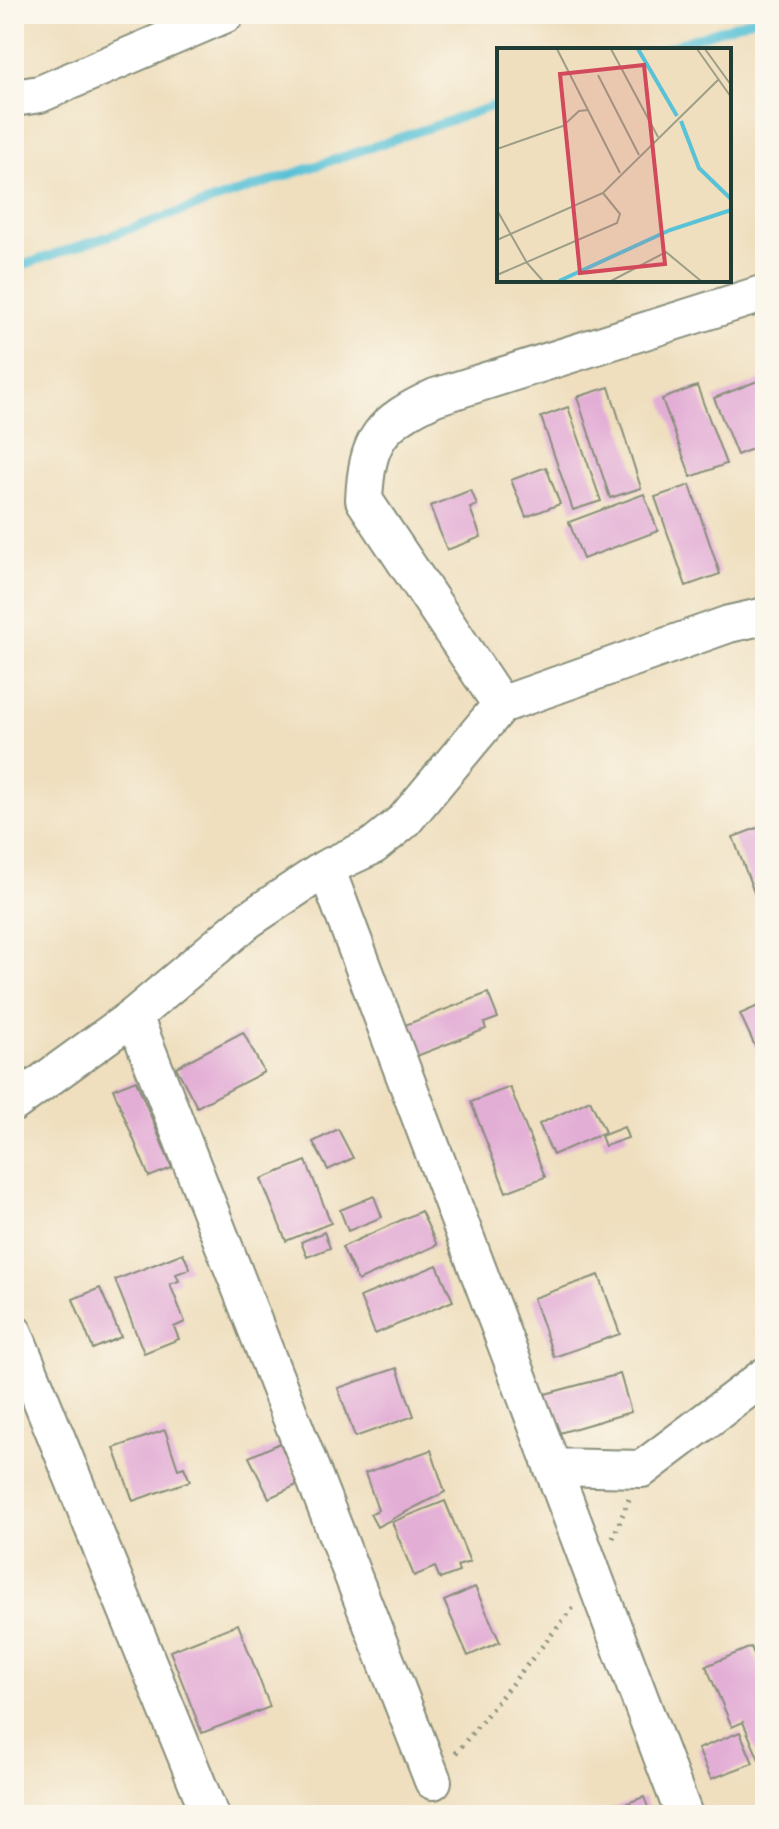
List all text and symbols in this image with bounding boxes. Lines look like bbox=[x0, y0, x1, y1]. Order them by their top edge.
inset map bbox=[497, 48, 731, 282]

